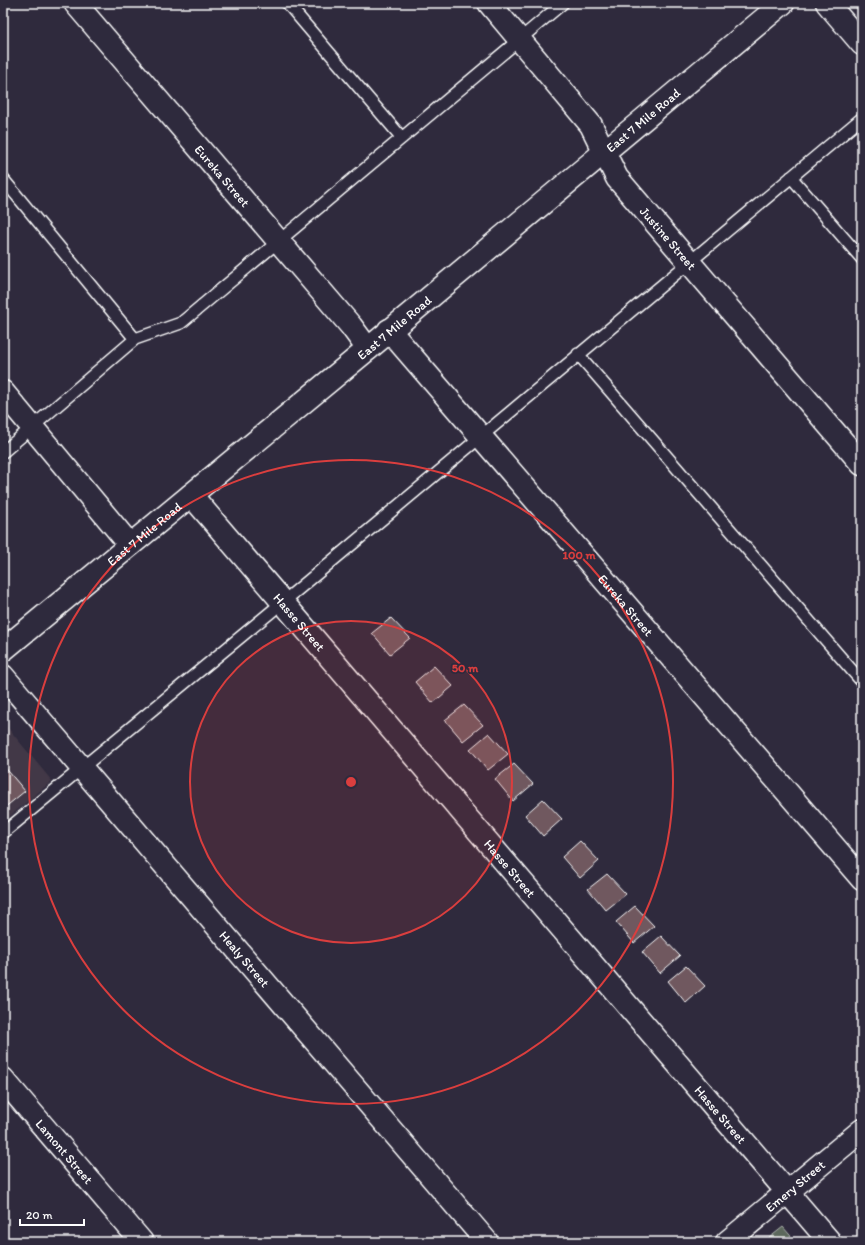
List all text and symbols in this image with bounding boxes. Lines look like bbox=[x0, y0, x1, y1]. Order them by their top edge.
street label: East 7 Mile Road bbox=[603, 85, 683, 155]
street label: Eureka Street bbox=[192, 142, 253, 210]
street label: Justine Street bbox=[637, 203, 700, 273]
street label: East 7 Mile Road bbox=[354, 292, 434, 362]
street label: East 7 Mile Road bbox=[104, 499, 184, 569]
text: 100 m bbox=[562, 548, 596, 562]
street label: Eureka Street bbox=[595, 571, 657, 639]
street label: Hasse Street bbox=[271, 590, 328, 654]
text: 50 m bbox=[452, 661, 479, 675]
centre of rings bbox=[344, 775, 358, 789]
street label: Hasse Street bbox=[481, 836, 539, 900]
street label: Healy Street bbox=[217, 928, 273, 990]
street label: Hasse Street bbox=[692, 1082, 750, 1146]
street label: Lamont Street bbox=[33, 1116, 96, 1187]
street label: Emery Street bbox=[762, 1157, 828, 1215]
scale bar bbox=[20, 1201, 84, 1227]
text: 20 m bbox=[26, 1208, 53, 1222]

